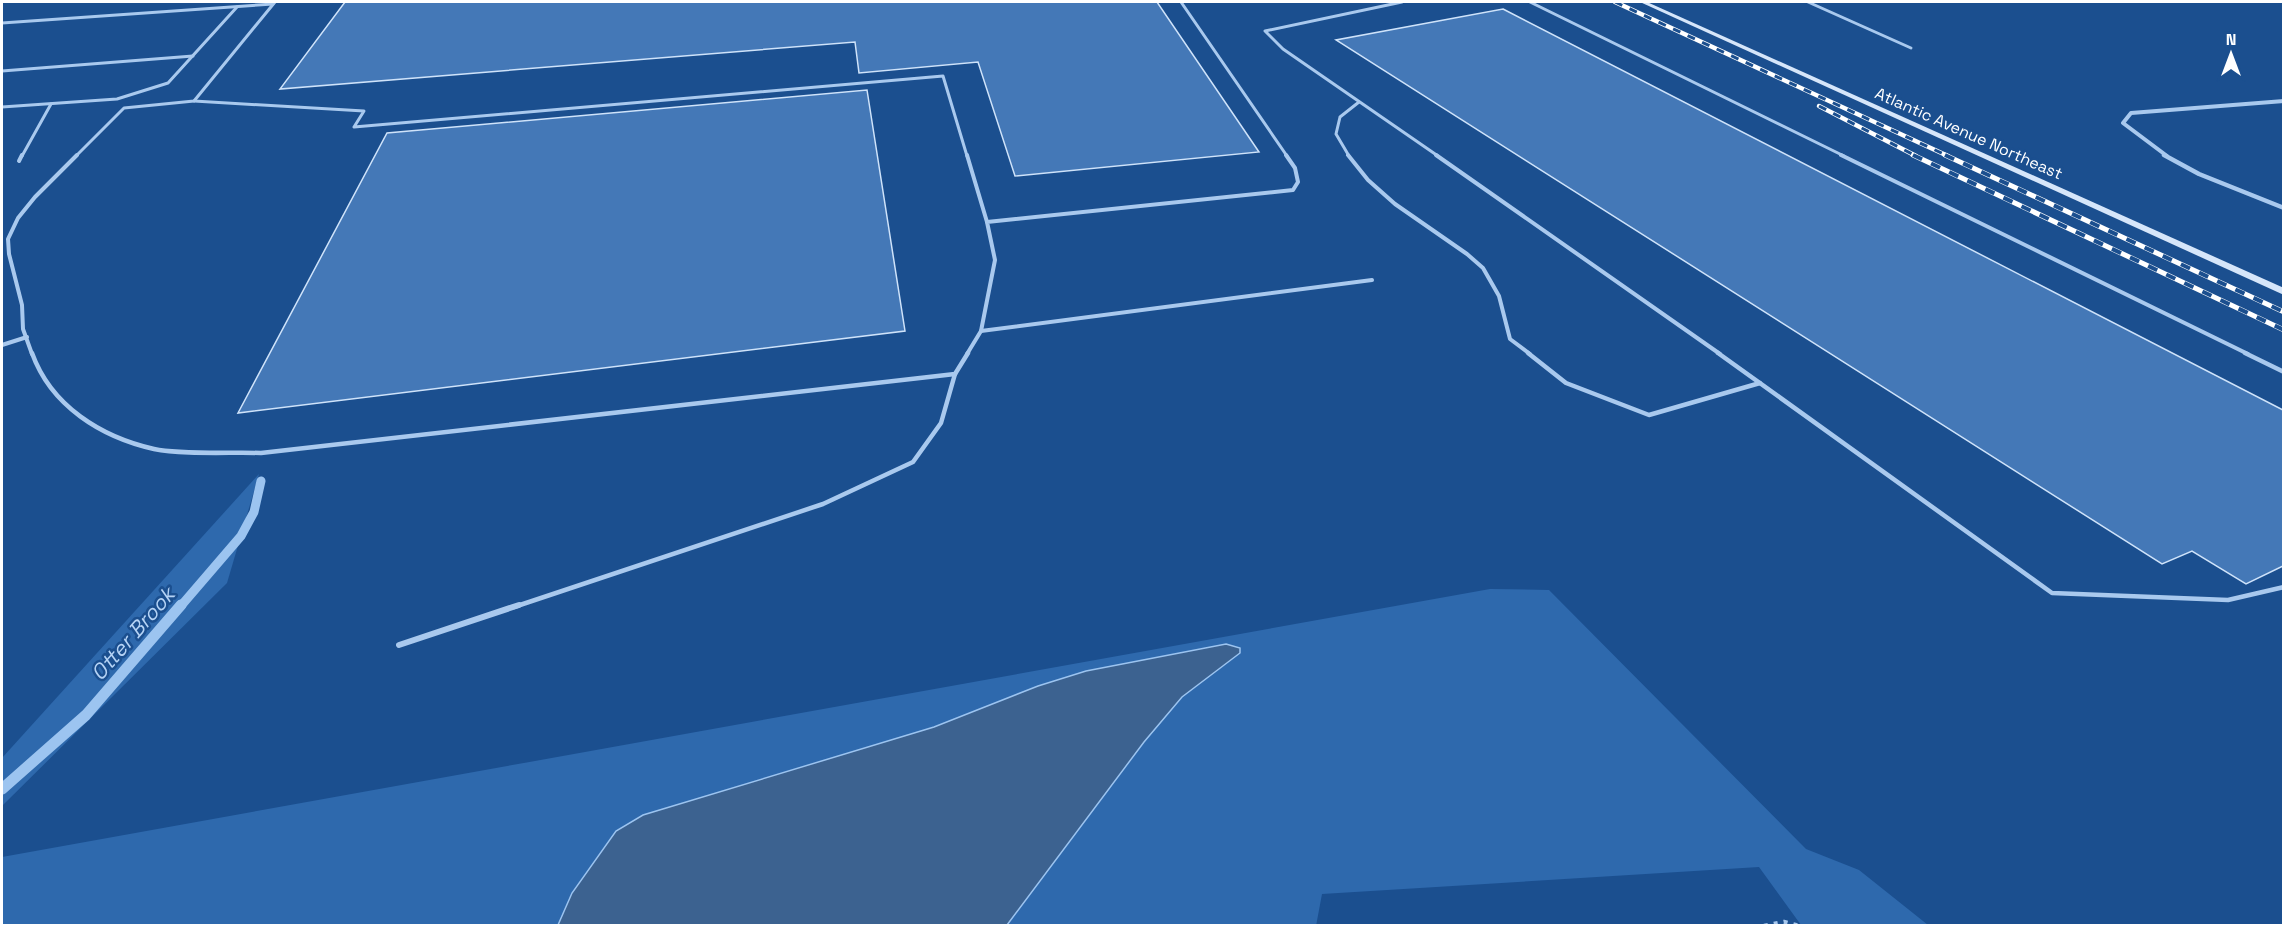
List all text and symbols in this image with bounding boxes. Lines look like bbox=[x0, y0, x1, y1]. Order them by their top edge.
north arrow bbox=[2201, 24, 2261, 84]
text: N bbox=[2226, 29, 2236, 50]
street label: Atlantic Avenue Northeast bbox=[1872, 83, 2066, 184]
water label: Otter Brook bbox=[85, 579, 182, 686]

